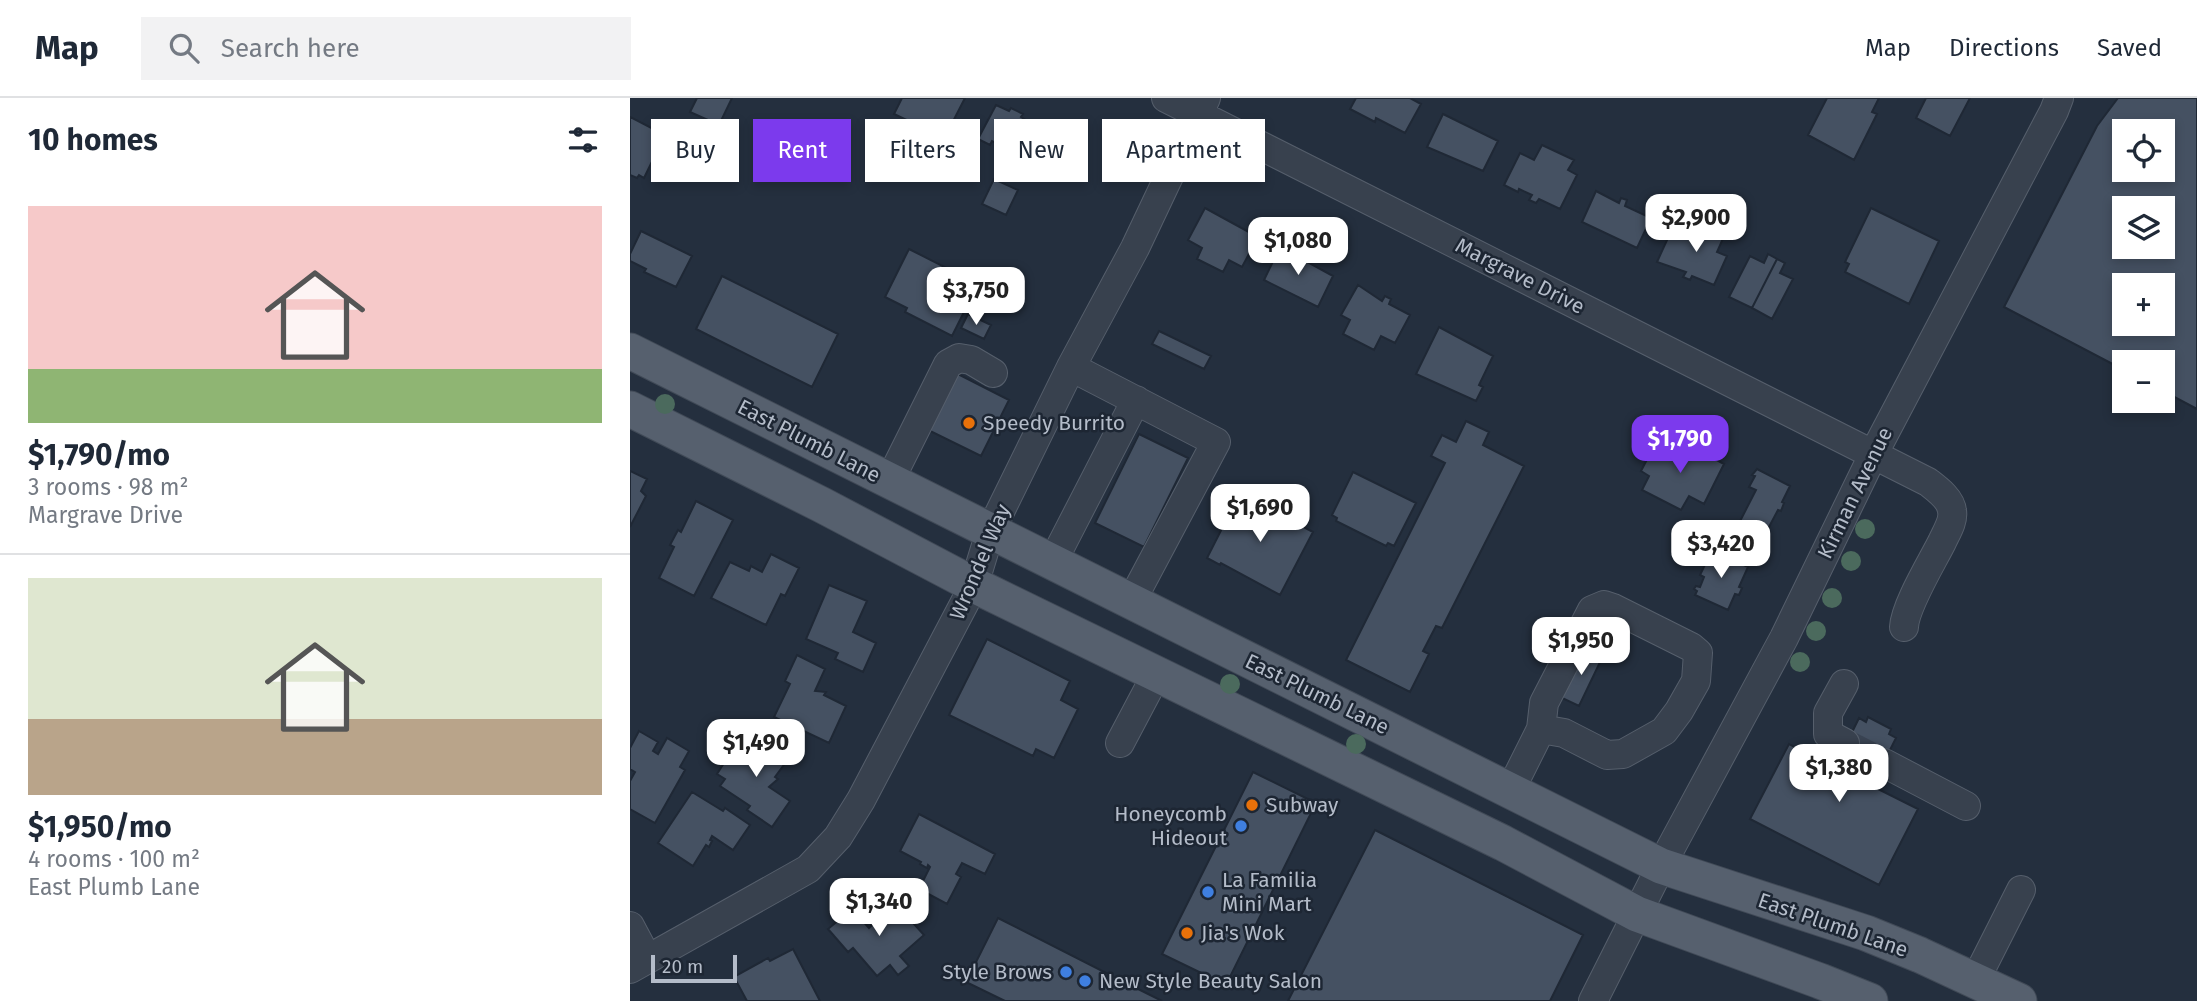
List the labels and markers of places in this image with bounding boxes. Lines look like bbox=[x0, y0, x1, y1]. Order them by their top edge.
pin: $2,900 bbox=[1639, 194, 1753, 254]
pin: $1,080 bbox=[1241, 218, 1355, 277]
pin: $3,750 bbox=[919, 268, 1033, 327]
place label: Speedy Burrito bbox=[983, 410, 1125, 436]
marker: Speedy Burrito bbox=[961, 415, 977, 431]
pin: $1,790 bbox=[1623, 416, 1737, 475]
pin: $1,690 bbox=[1203, 484, 1317, 544]
pin: $3,420 bbox=[1664, 520, 1778, 580]
pin: $1,950 bbox=[1524, 618, 1638, 677]
pin: $1,490 bbox=[699, 720, 813, 779]
pin: $1,380 bbox=[1782, 744, 1896, 804]
place label: Subway bbox=[1266, 792, 1339, 818]
marker: Subway bbox=[1244, 797, 1260, 813]
place label: Honeycomb Hideout bbox=[1114, 801, 1227, 851]
marker: Honeycomb Hideout bbox=[1233, 818, 1249, 834]
place label: La Familia Mini Mart bbox=[1222, 867, 1317, 917]
pin: $1,340 bbox=[822, 878, 936, 938]
marker: La Familia Mini Mart bbox=[1200, 884, 1216, 900]
place label: Jia's Wok bbox=[1201, 920, 1285, 946]
marker: Jia's Wok bbox=[1179, 925, 1195, 941]
place label: Style Brows bbox=[942, 959, 1052, 985]
marker: Style Brows bbox=[1058, 964, 1074, 980]
place label: New Style Beauty Salon bbox=[1099, 968, 1322, 994]
marker: New Style Beauty Salon bbox=[1077, 973, 1093, 989]

